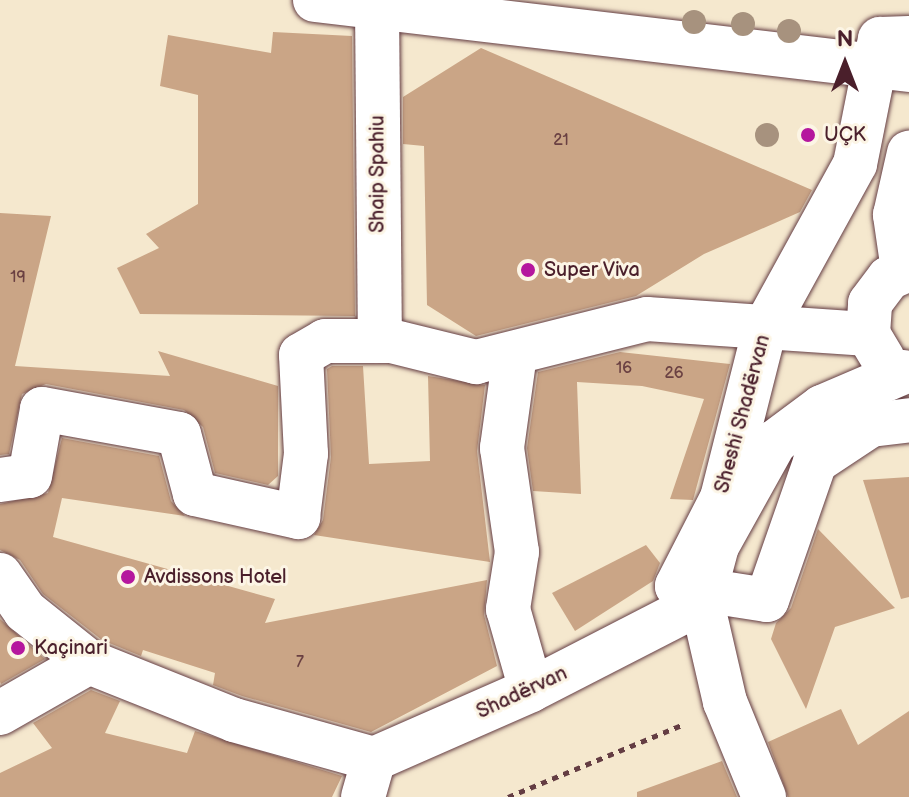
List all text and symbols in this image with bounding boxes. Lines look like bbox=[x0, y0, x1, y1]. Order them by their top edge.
north arrow bbox=[805, 24, 885, 104]
text: N bbox=[837, 26, 853, 53]
street label: Shaip Spahiu bbox=[366, 115, 390, 233]
place label: UÇK bbox=[824, 123, 866, 147]
marker: UÇK bbox=[799, 126, 817, 144]
house number: 21 bbox=[553, 131, 569, 151]
place label: Super Viva bbox=[544, 258, 640, 282]
marker: Super Viva bbox=[519, 261, 537, 279]
house number: 19 bbox=[10, 268, 26, 288]
street label: Sheshi Shadërvan bbox=[710, 332, 776, 496]
house number: 16 bbox=[616, 359, 632, 379]
house number: 26 bbox=[664, 364, 684, 384]
place label: Avdissons Hotel bbox=[144, 565, 287, 589]
marker: Avdissons Hotel bbox=[119, 568, 137, 586]
place label: Kaçinari bbox=[34, 636, 108, 660]
marker: Kaçinari bbox=[9, 639, 27, 657]
house number: 7 bbox=[296, 653, 304, 673]
street label: Shadërvan bbox=[473, 662, 571, 724]

